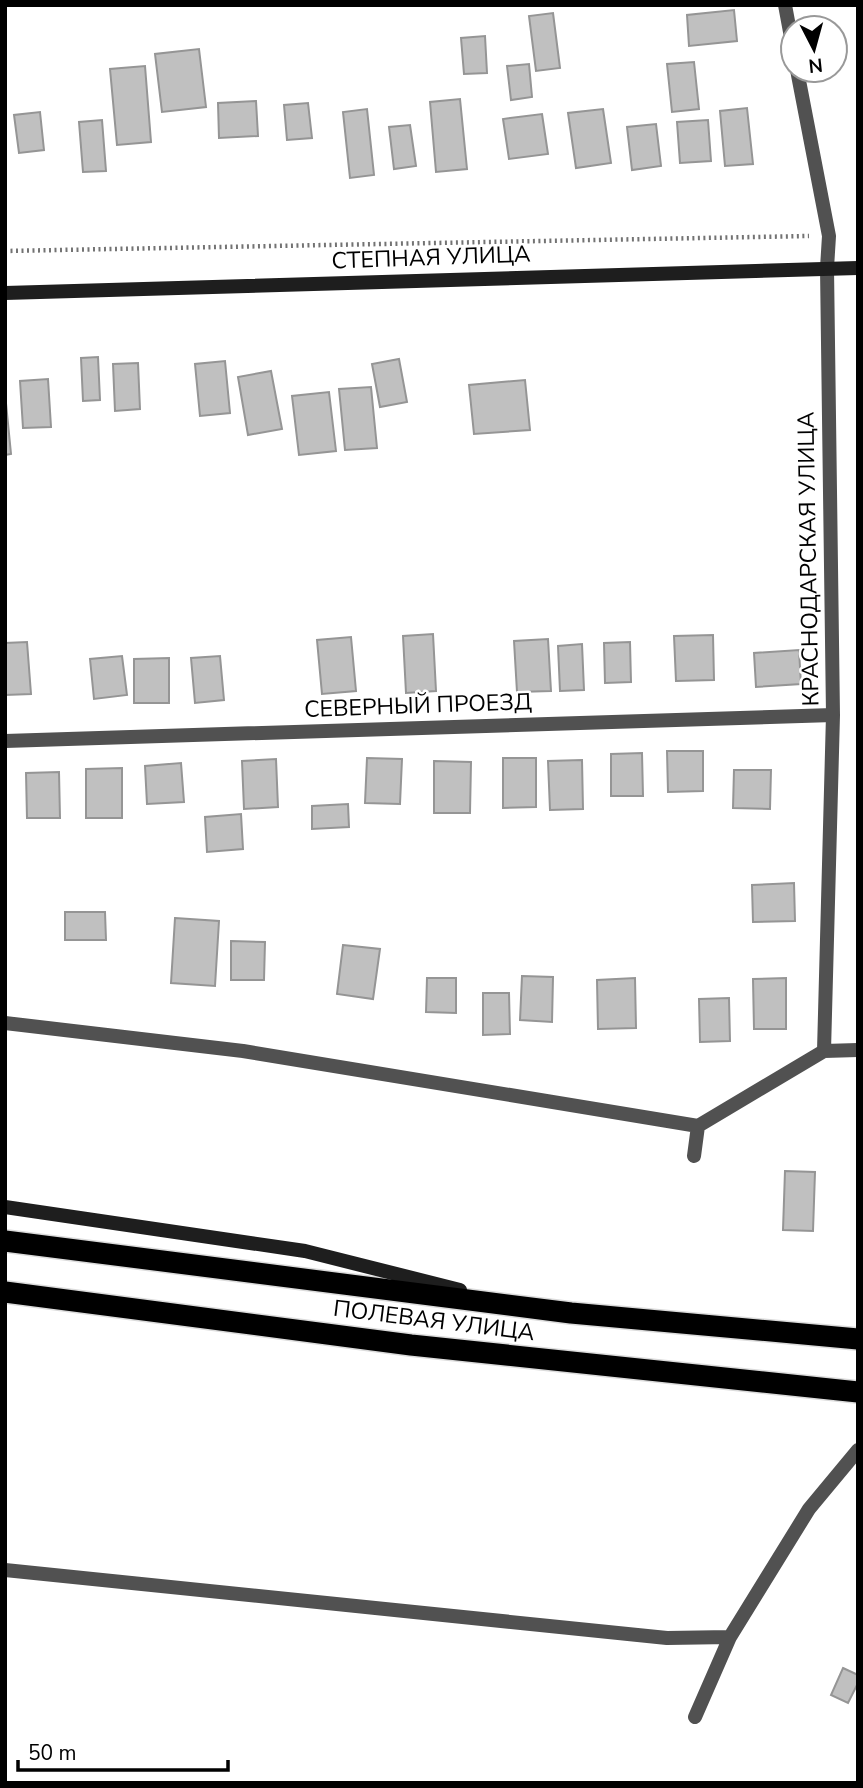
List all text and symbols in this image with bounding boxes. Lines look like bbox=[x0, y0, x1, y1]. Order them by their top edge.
north arrow bbox=[779, 14, 849, 84]
text: N bbox=[807, 51, 824, 79]
street label: СТЕПНАЯ УЛИЦА bbox=[331, 239, 531, 276]
street label: КРАСНОДАРСКАЯ УЛИЦА bbox=[790, 411, 827, 707]
street label: СЕВЕРНЫЙ ПРОЕЗД bbox=[304, 686, 533, 725]
street label: ПОЛЕВАЯ УЛИЦА bbox=[331, 1293, 537, 1348]
scale bar bbox=[18, 1728, 228, 1772]
text: 50 m bbox=[28, 1739, 77, 1767]

